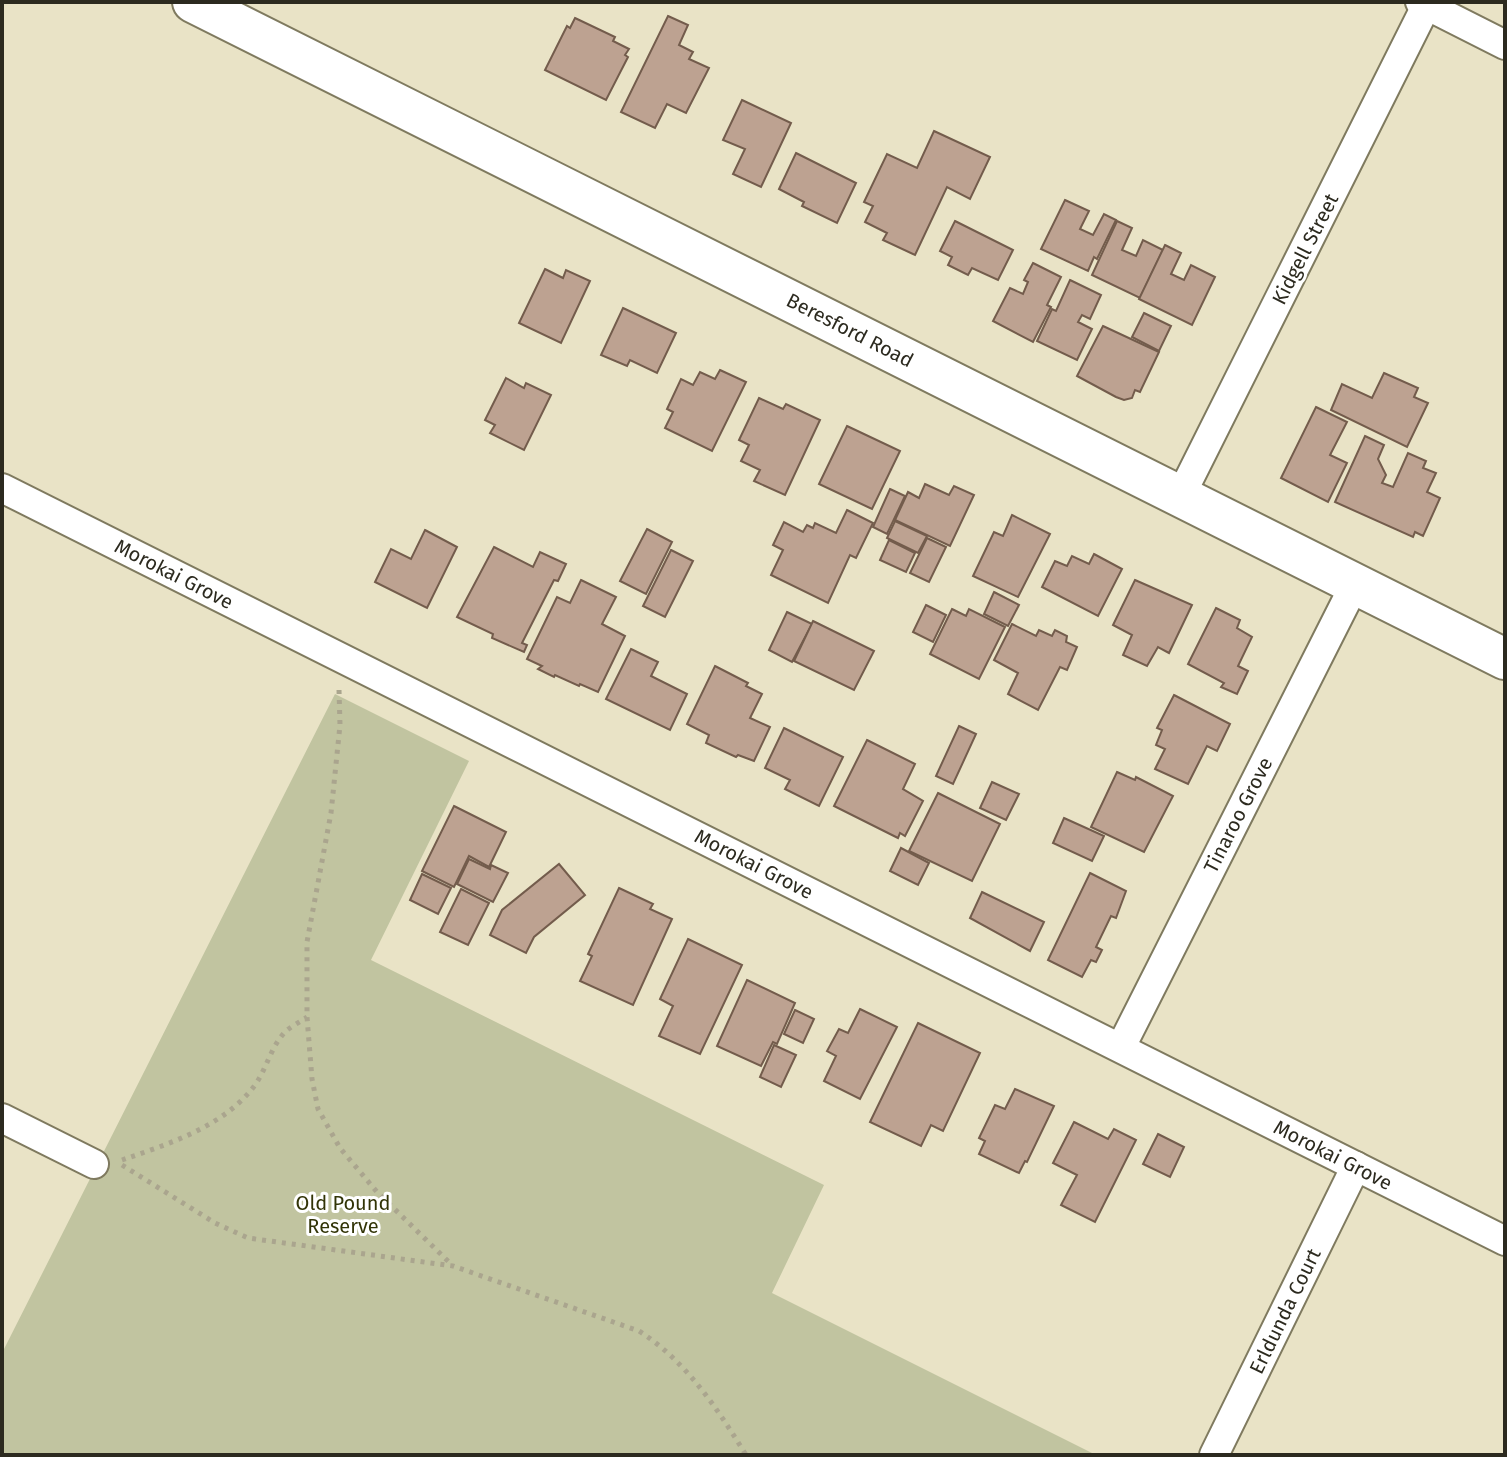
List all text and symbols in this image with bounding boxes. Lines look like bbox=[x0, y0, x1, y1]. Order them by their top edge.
street label: Kidgell Street bbox=[1267, 189, 1344, 309]
street label: Beresford Road bbox=[783, 288, 917, 372]
street label: Morokai Grove bbox=[111, 534, 237, 614]
street label: Tinaroo Grove bbox=[1199, 753, 1277, 877]
street label: Morokai Grove bbox=[691, 824, 817, 904]
street label: Morokai Grove bbox=[1270, 1115, 1396, 1195]
park label: Old Pound Reserve bbox=[296, 1191, 390, 1238]
street label: Erldunda Court bbox=[1244, 1244, 1326, 1378]

